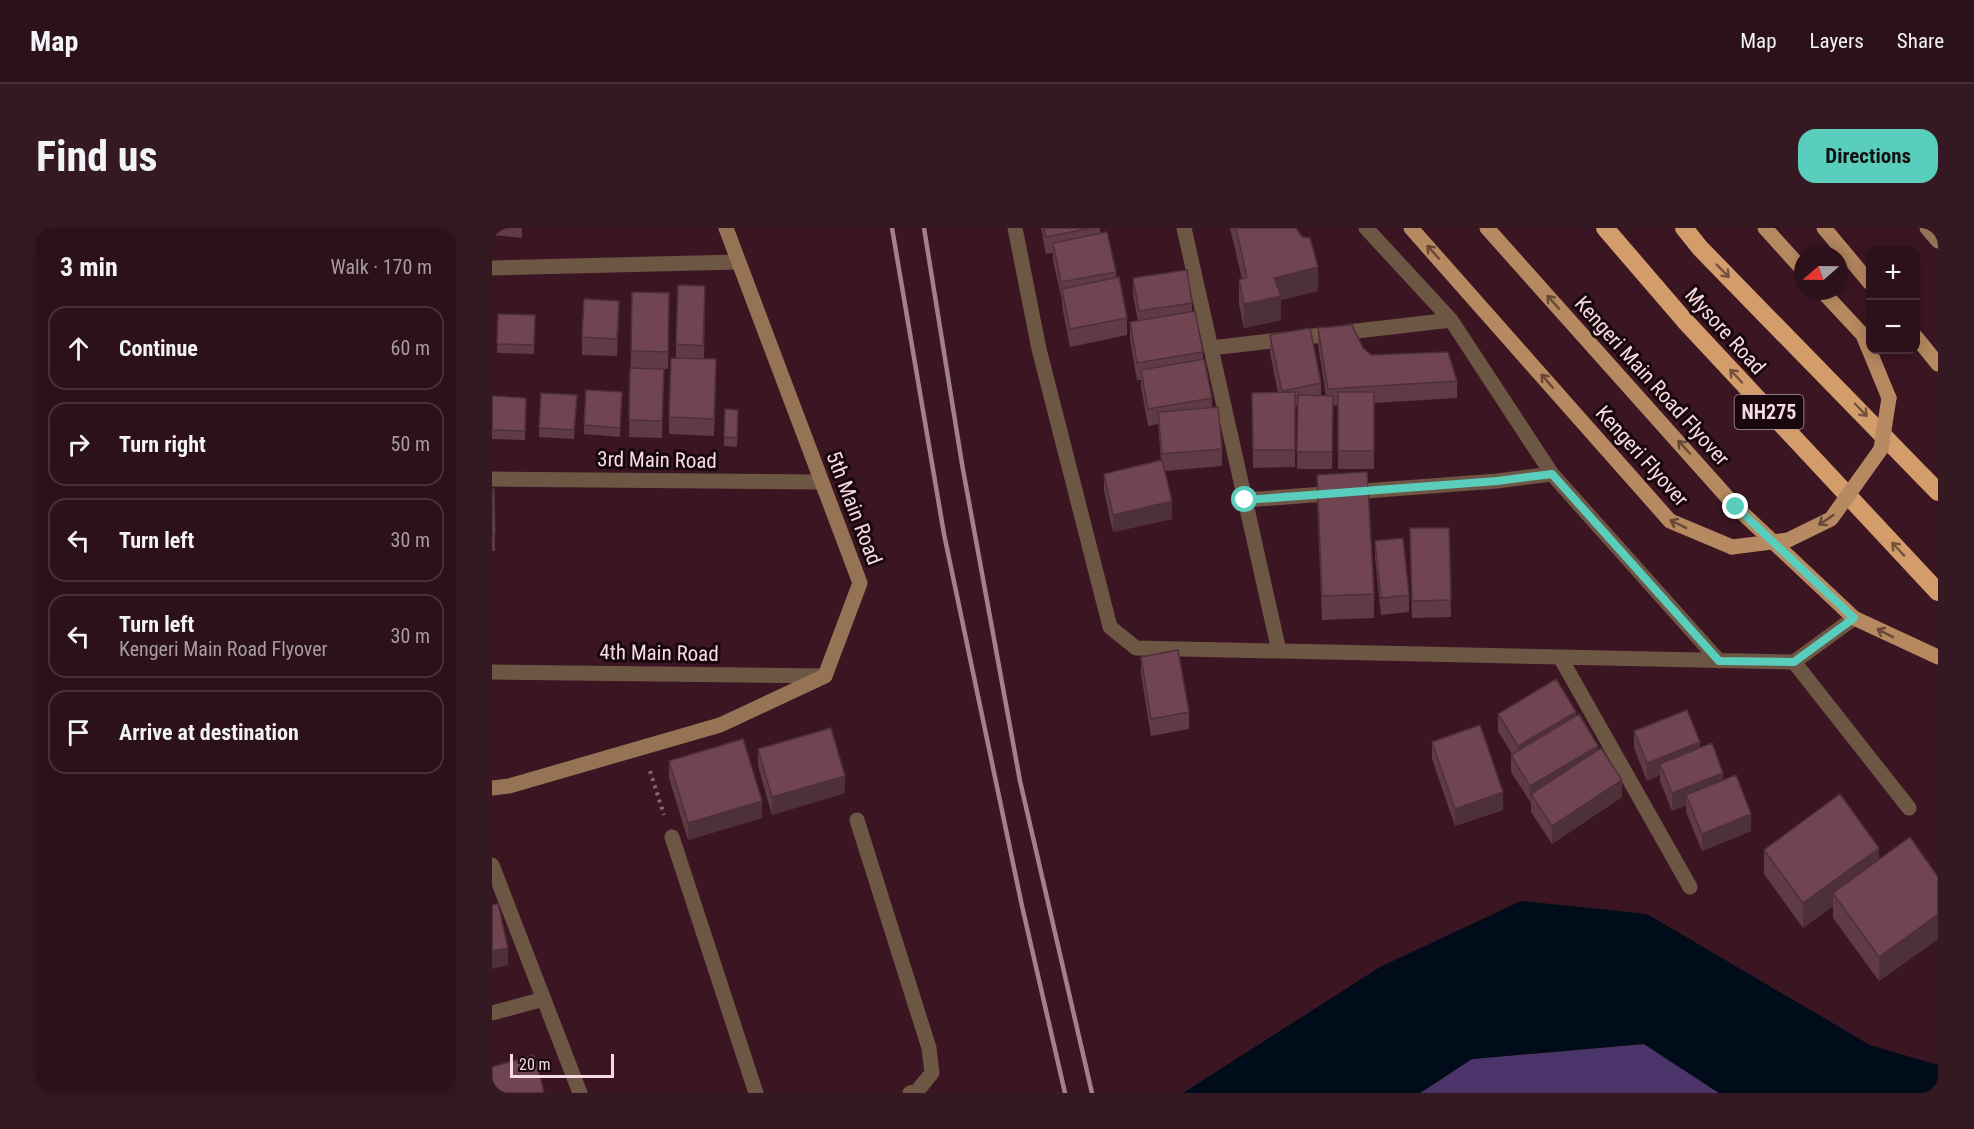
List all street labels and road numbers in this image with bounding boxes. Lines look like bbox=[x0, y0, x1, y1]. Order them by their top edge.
street label: Mysore Road bbox=[1680, 283, 1770, 379]
street label: Kengeri Main Road Flyover bbox=[1570, 292, 1734, 470]
road number: NH275 bbox=[1734, 395, 1804, 429]
street label: Kengeri Flyover bbox=[1591, 401, 1693, 511]
street label: 3rd Main Road bbox=[597, 447, 717, 473]
street label: 5th Main Road bbox=[821, 448, 887, 568]
street label: 4th Main Road bbox=[599, 640, 719, 666]

